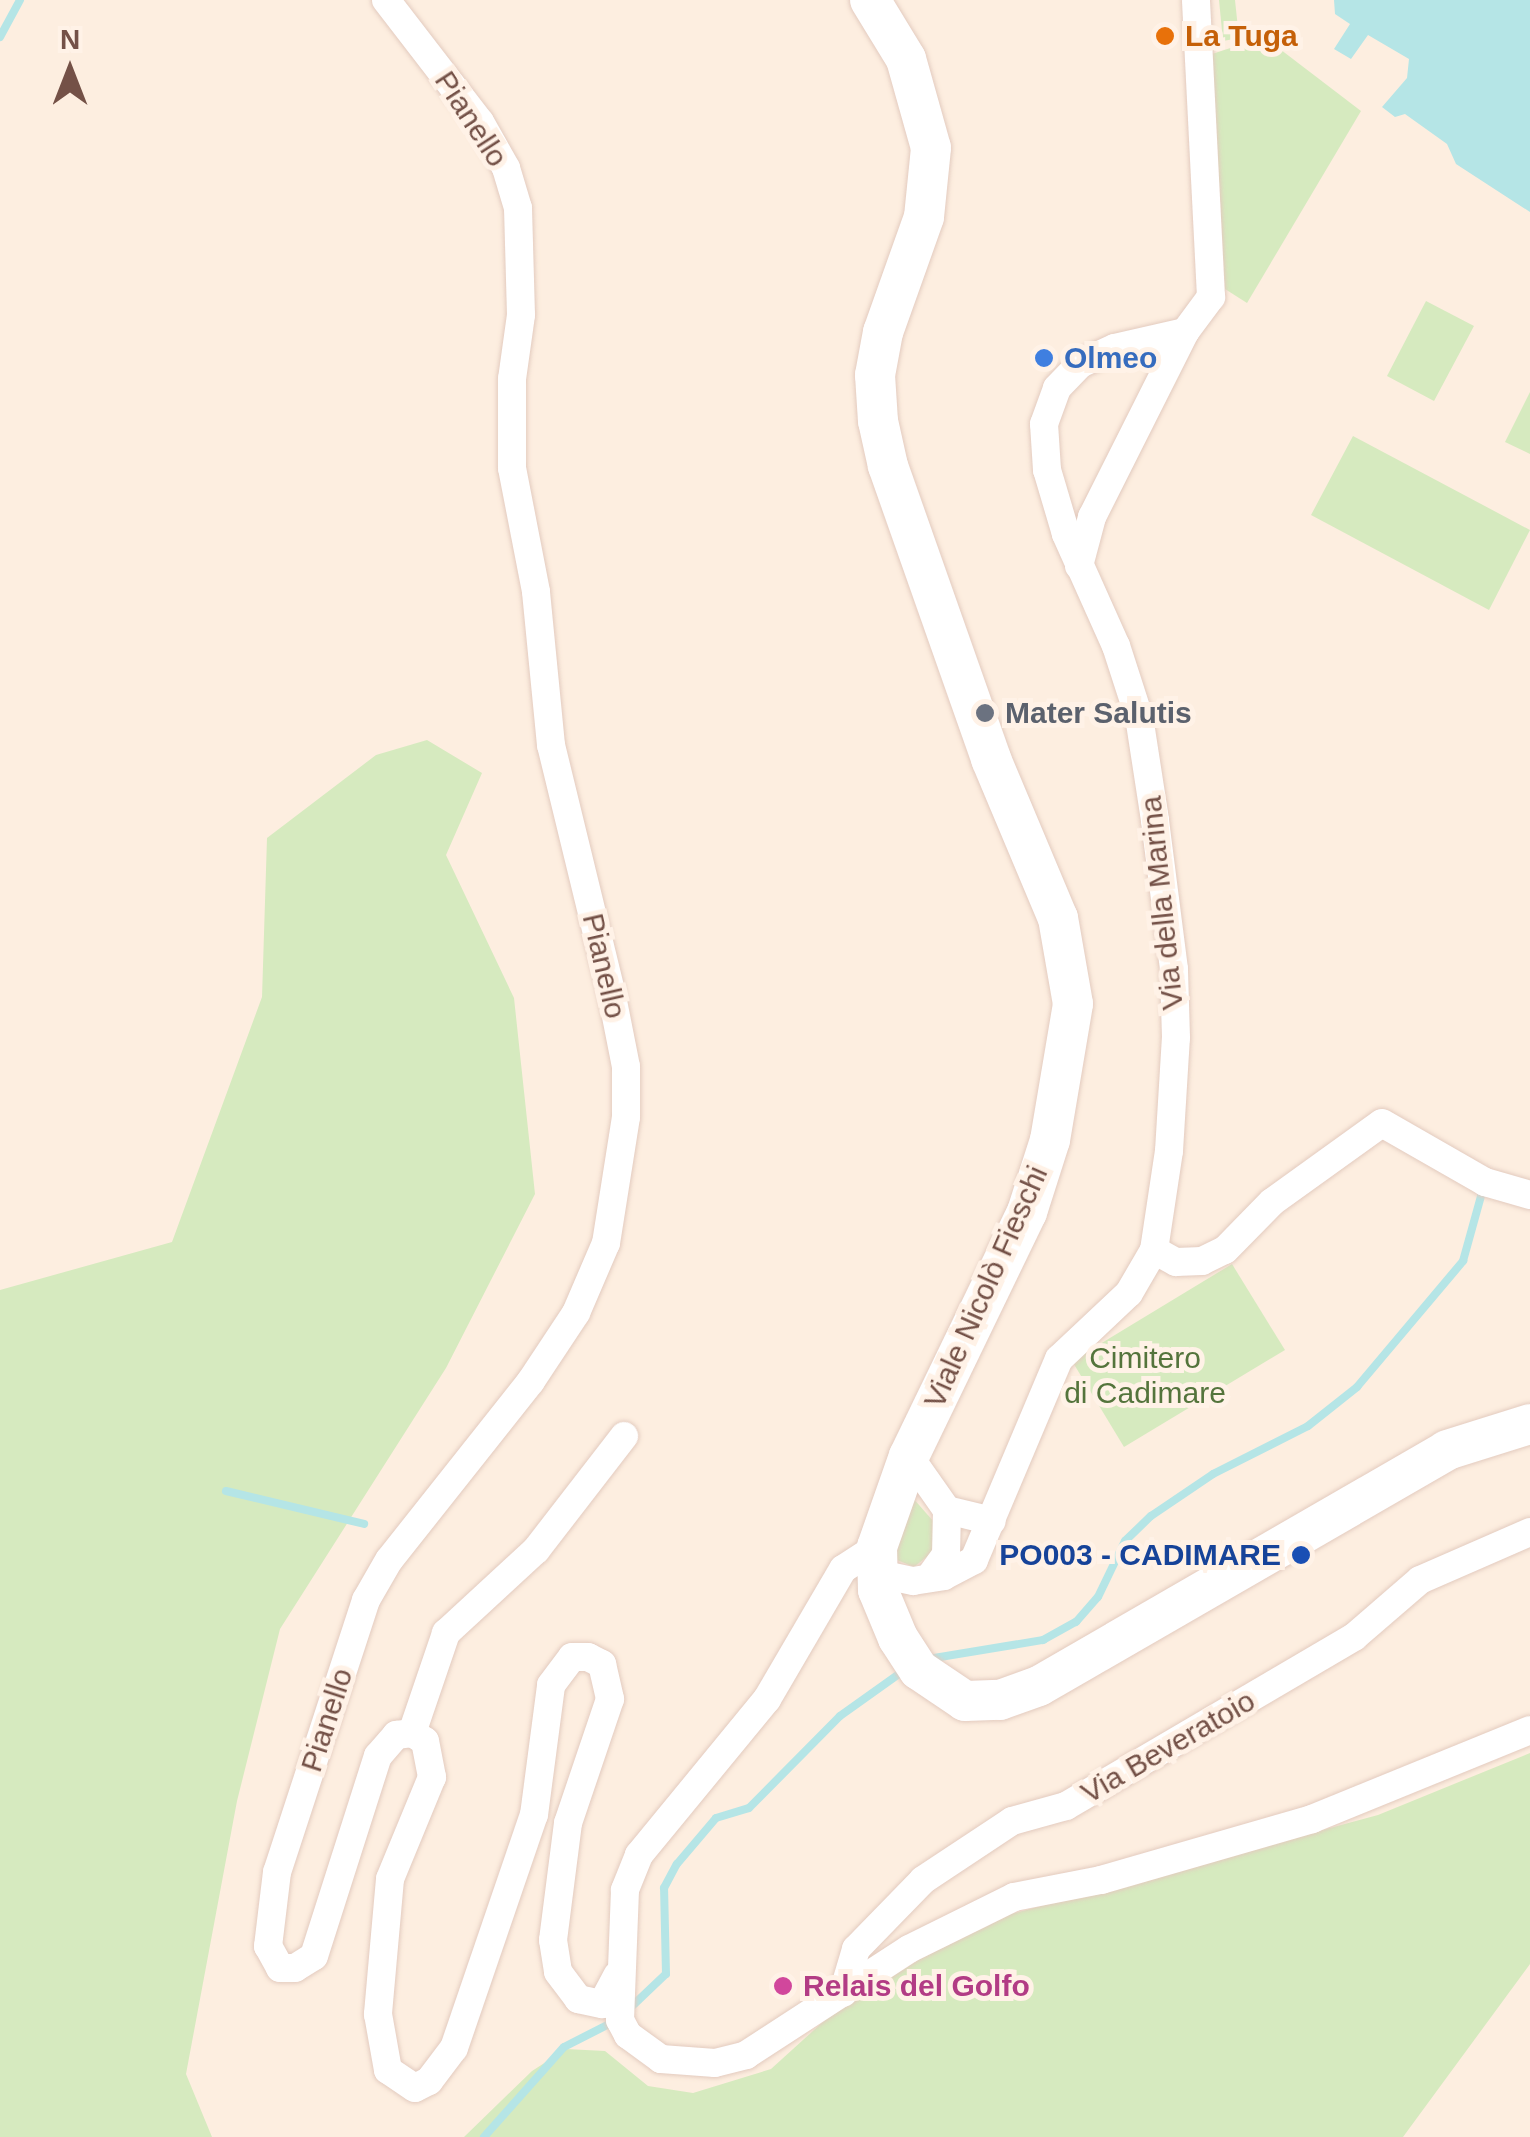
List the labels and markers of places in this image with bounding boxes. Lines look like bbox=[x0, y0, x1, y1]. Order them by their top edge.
place label: La Tuga bbox=[1185, 18, 1298, 54]
marker: La Tuga bbox=[1154, 25, 1176, 47]
place label: Olmeo bbox=[1064, 340, 1157, 376]
marker: Olmeo bbox=[1033, 347, 1055, 369]
place label: Mater Salutis bbox=[1005, 695, 1192, 731]
marker: Mater Salutis bbox=[974, 702, 996, 724]
place label: PO003 - CADIMARE bbox=[999, 1537, 1281, 1573]
marker: PO003 - CADIMARE bbox=[1290, 1544, 1312, 1566]
place label: Relais del Golfo bbox=[803, 1968, 1030, 2004]
marker: Relais del Golfo bbox=[772, 1975, 794, 1997]

